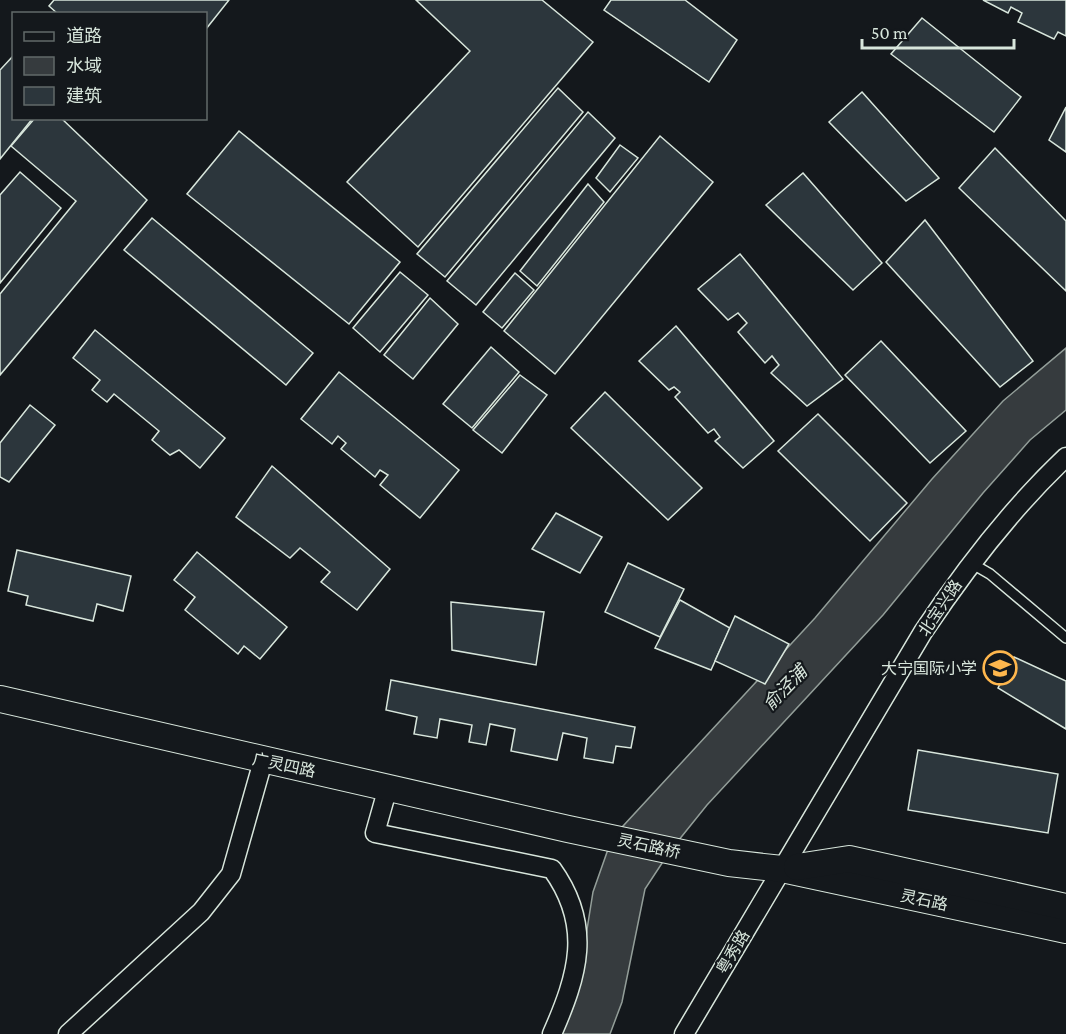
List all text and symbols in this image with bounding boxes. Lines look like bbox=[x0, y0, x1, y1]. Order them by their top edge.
legend bbox=[12, 12, 207, 120]
scale bar bbox=[862, 12, 1014, 50]
text: 50 m bbox=[871, 23, 908, 43]
text: 道路 bbox=[66, 26, 102, 46]
text: 水域 bbox=[66, 56, 102, 76]
text: 建筑 bbox=[66, 86, 102, 106]
street label: 北宝兴路 bbox=[915, 577, 965, 639]
school or university icon: 大宁国际小学 bbox=[982, 650, 1018, 686]
water label: 俞泾浦 bbox=[759, 659, 813, 714]
place label: 大宁国际小学 bbox=[881, 660, 977, 677]
street label: 广灵四路 bbox=[251, 750, 317, 780]
street label: 灵石路桥 bbox=[616, 831, 682, 861]
street label: 灵石路 bbox=[899, 887, 949, 913]
street label: 粤秀路 bbox=[713, 927, 753, 977]

